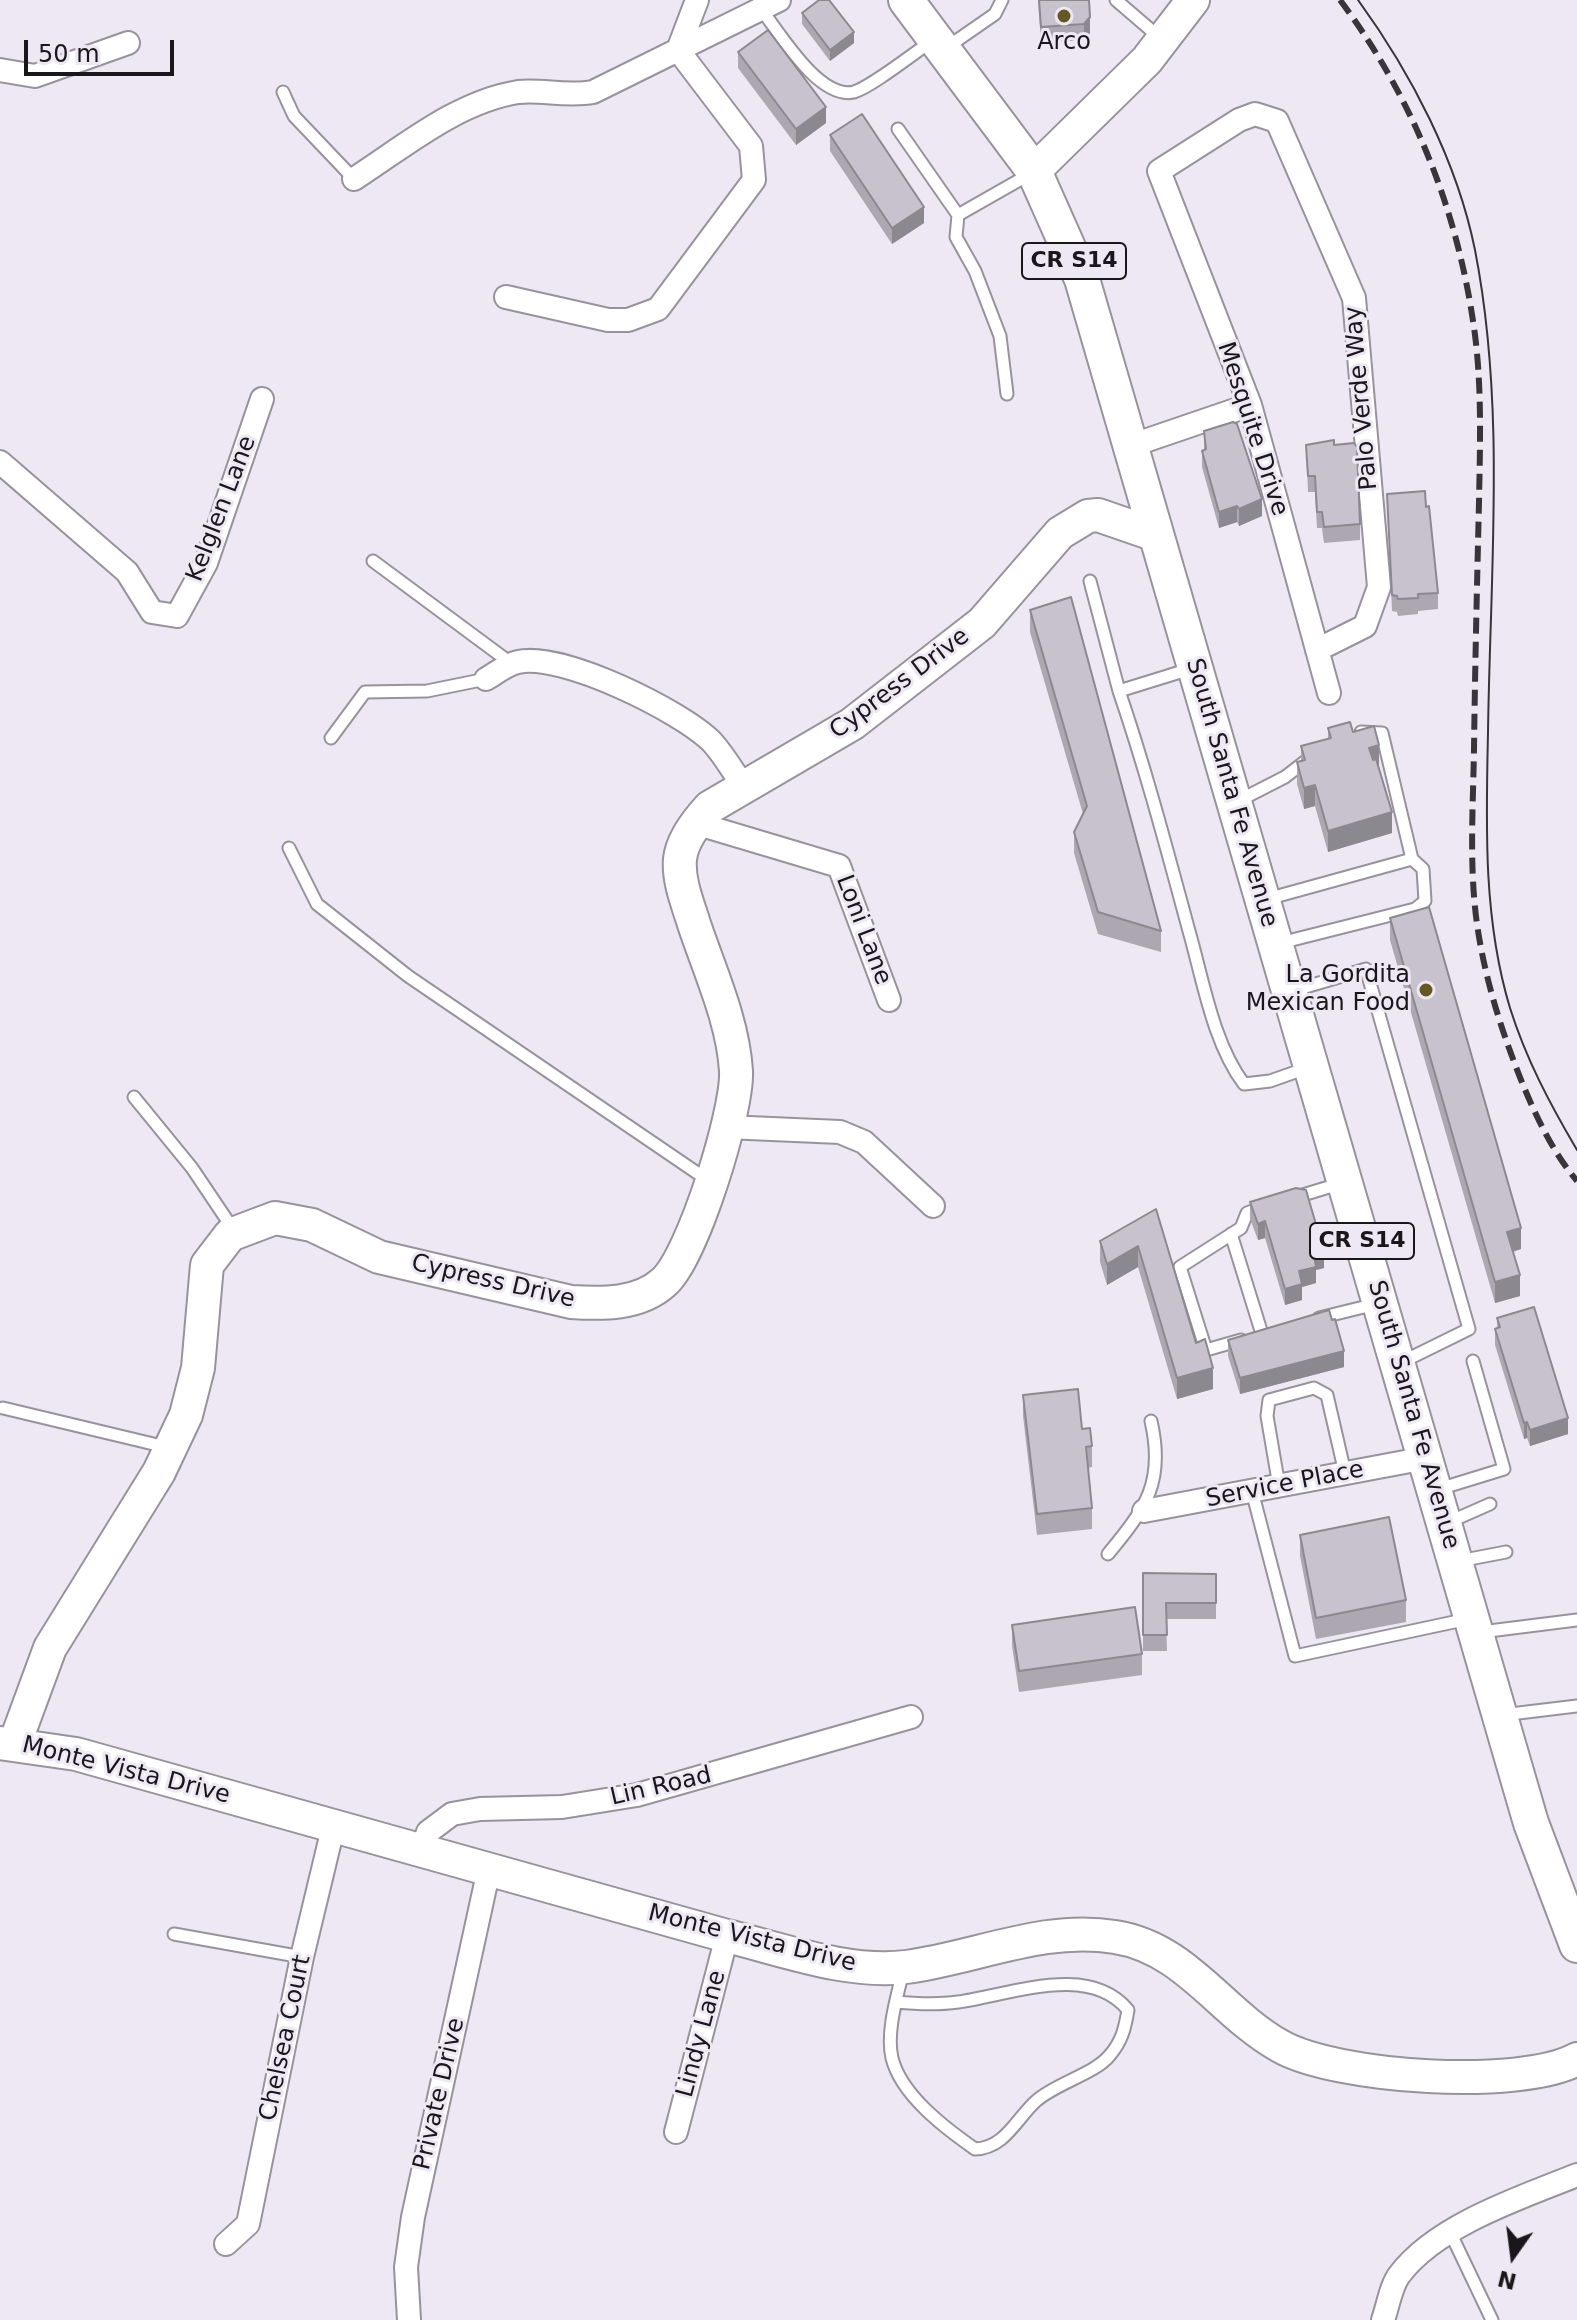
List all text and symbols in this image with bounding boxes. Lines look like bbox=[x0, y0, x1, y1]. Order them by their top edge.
marker: Arco bbox=[1055, 7, 1073, 25]
scale bar bbox=[28, 24, 178, 74]
place label: Arco bbox=[1037, 29, 1091, 57]
text: 50 m bbox=[38, 40, 100, 68]
road number: CR S14 bbox=[1022, 243, 1126, 279]
street label: Palo Verde Way bbox=[1340, 305, 1384, 491]
street label: Mesquite Drive bbox=[1210, 339, 1294, 519]
street label: Kelglen Lane bbox=[181, 432, 263, 586]
street label: Cypress Drive bbox=[825, 622, 975, 746]
street label: South Santa Fe Avenue bbox=[1179, 655, 1283, 931]
street label: Loni Lane bbox=[829, 871, 897, 989]
place label: La Gordita Mexican Food bbox=[1246, 962, 1410, 1018]
marker: La Gordita Mexican Food bbox=[1417, 981, 1435, 999]
road number: CR S14 bbox=[1310, 1223, 1414, 1259]
street label: Cypress Drive bbox=[408, 1249, 578, 1315]
street label: South Santa Fe Avenue bbox=[1361, 1277, 1465, 1553]
street label: Service Place bbox=[1204, 1456, 1366, 1514]
street label: Monte Vista Drive bbox=[19, 1731, 233, 1811]
street label: Lin Road bbox=[608, 1761, 714, 1813]
street label: Monte Vista Drive bbox=[645, 1899, 859, 1979]
street label: Chelsea Court bbox=[254, 1952, 318, 2124]
street label: Lindy Lane bbox=[671, 1967, 733, 2101]
street label: Private Drive bbox=[409, 2015, 471, 2173]
north arrow bbox=[1473, 2216, 1553, 2296]
text: N bbox=[1495, 2265, 1519, 2294]

